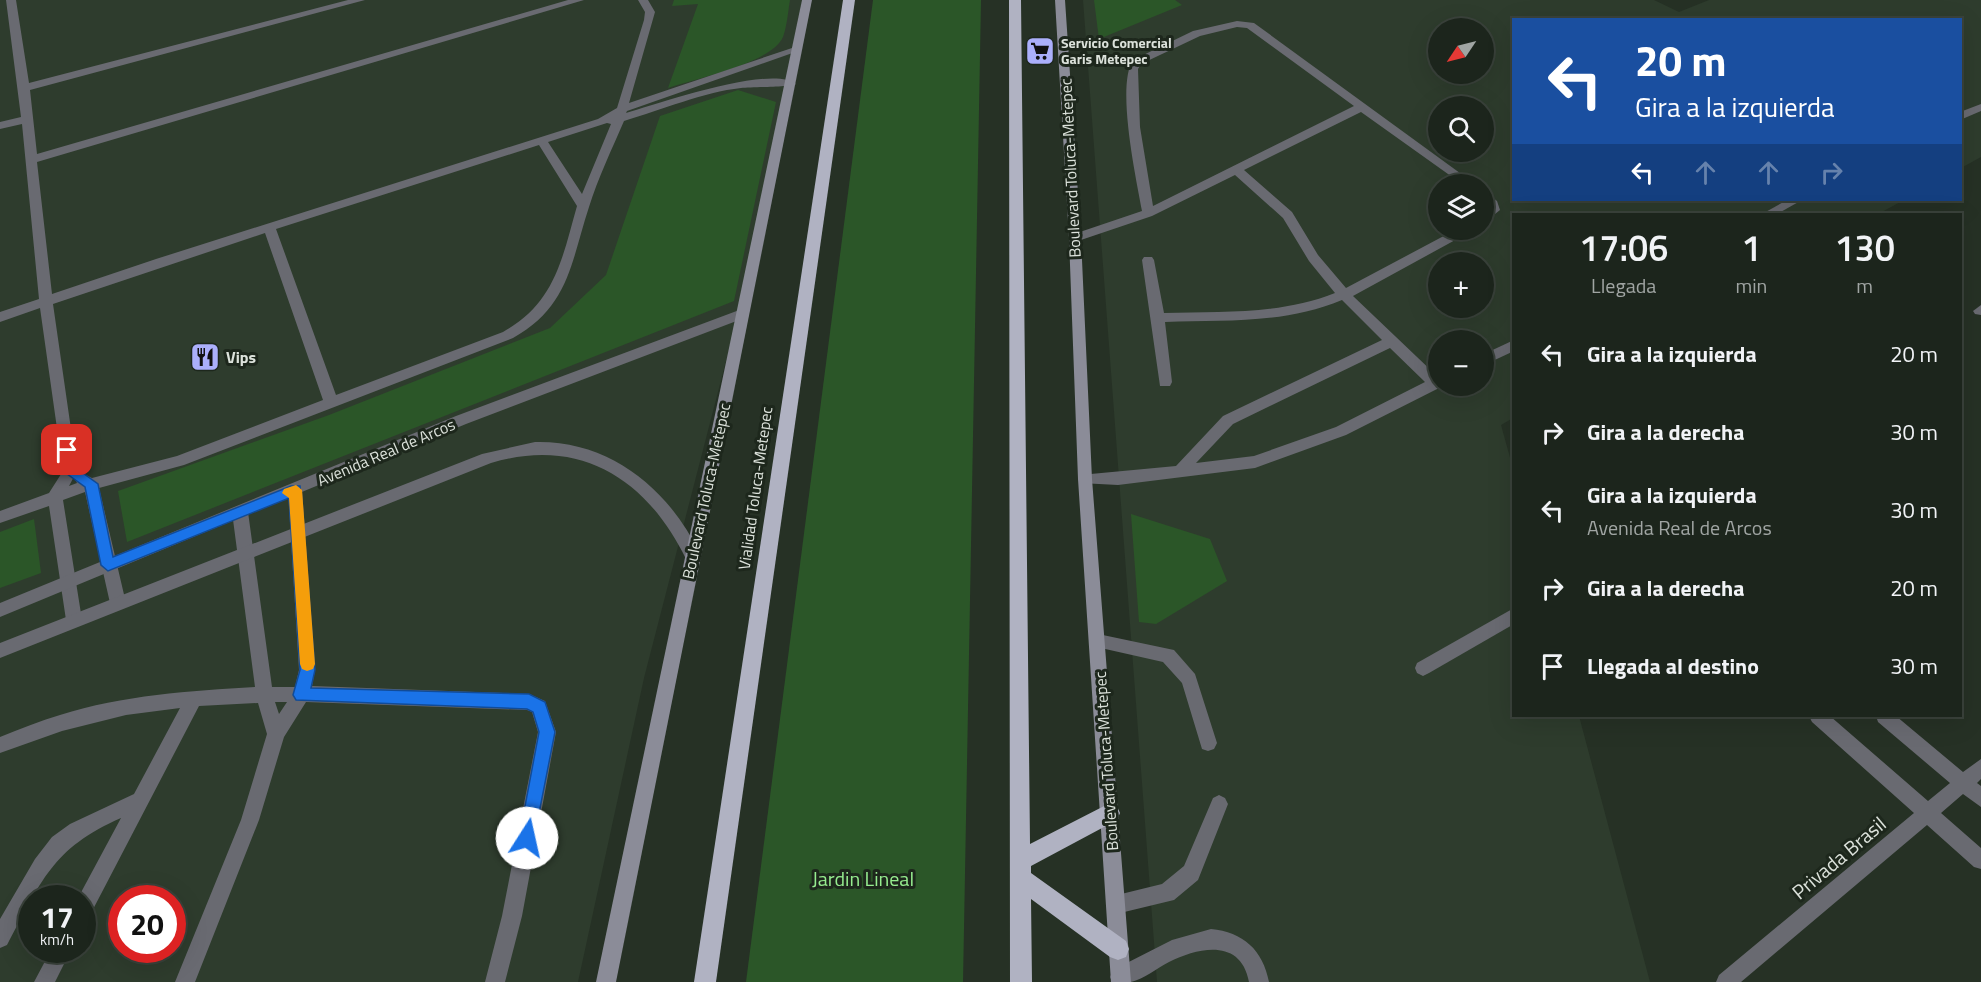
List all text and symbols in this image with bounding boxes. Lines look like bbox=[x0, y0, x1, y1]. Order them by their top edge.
north arrow bbox=[1428, 18, 1494, 84]
map controls bbox=[1428, 18, 1494, 396]
text: 20 m bbox=[1635, 28, 1727, 92]
place label: Servicio Comercial Garis Metepec bbox=[1061, 32, 1172, 69]
supermarket icon: Servicio Comercial Garis Metepec bbox=[1024, 35, 1056, 67]
icon: left bbox=[1536, 42, 1614, 120]
street label: Boulevard Toluca-Metepec bbox=[1053, 78, 1087, 258]
text: Gira a la izquierda bbox=[1635, 86, 1835, 127]
button: search bbox=[1428, 96, 1494, 162]
icon: left bbox=[1626, 156, 1659, 189]
icon: ahead bbox=[1689, 156, 1722, 189]
icon: ahead bbox=[1752, 156, 1785, 189]
icon: right bbox=[1815, 156, 1848, 189]
button: layers bbox=[1428, 174, 1494, 240]
text: 17:06 bbox=[1579, 220, 1668, 275]
text: 1 bbox=[1741, 220, 1761, 275]
text: 130 bbox=[1834, 220, 1895, 275]
button: + bbox=[1428, 252, 1494, 318]
text: Llegada bbox=[1591, 270, 1656, 301]
text: min bbox=[1735, 270, 1767, 301]
text: m bbox=[1856, 270, 1873, 301]
button: − bbox=[1428, 330, 1494, 396]
text: Gira a la izquierda bbox=[1587, 337, 1757, 371]
text: 20 m bbox=[1890, 337, 1938, 371]
icon: left bbox=[1536, 338, 1569, 371]
restaurant icon: Vips bbox=[189, 341, 221, 373]
place label: Vips bbox=[226, 345, 256, 369]
street label: Boulevard Toluca-Metepec bbox=[676, 401, 736, 581]
street label: Vialidad Toluca-Metepec bbox=[732, 405, 778, 571]
street label: Avenida Real de Arcos bbox=[313, 412, 459, 492]
text: Gira a la derecha bbox=[1587, 415, 1744, 449]
text: 30 m bbox=[1890, 415, 1938, 449]
icon: right bbox=[1536, 416, 1569, 449]
pin bbox=[41, 424, 92, 475]
icon: arrive bbox=[50, 433, 83, 466]
text: Gira a la izquierda bbox=[1587, 478, 1757, 512]
text: 30 m bbox=[1890, 493, 1938, 527]
icon: left bbox=[1536, 494, 1569, 527]
text: Avenida Real de Arcos bbox=[1587, 512, 1772, 543]
text: Gira a la derecha bbox=[1587, 571, 1744, 605]
text: 20 m bbox=[1890, 571, 1938, 605]
icon: right bbox=[1536, 572, 1569, 605]
text: Llegada al destino bbox=[1587, 649, 1759, 683]
text: 30 m bbox=[1890, 649, 1938, 683]
icon: arrive bbox=[1536, 650, 1569, 683]
street label: Boulevard Toluca-Metepec bbox=[1088, 671, 1124, 851]
position arrow bbox=[495, 806, 559, 870]
street label: Privada Brasil bbox=[1785, 809, 1893, 907]
park label: Jardin Lineal bbox=[812, 863, 914, 894]
speed limit sign: 20 bbox=[108, 885, 186, 963]
text: 17 bbox=[40, 894, 74, 940]
text: km/h bbox=[40, 928, 74, 951]

